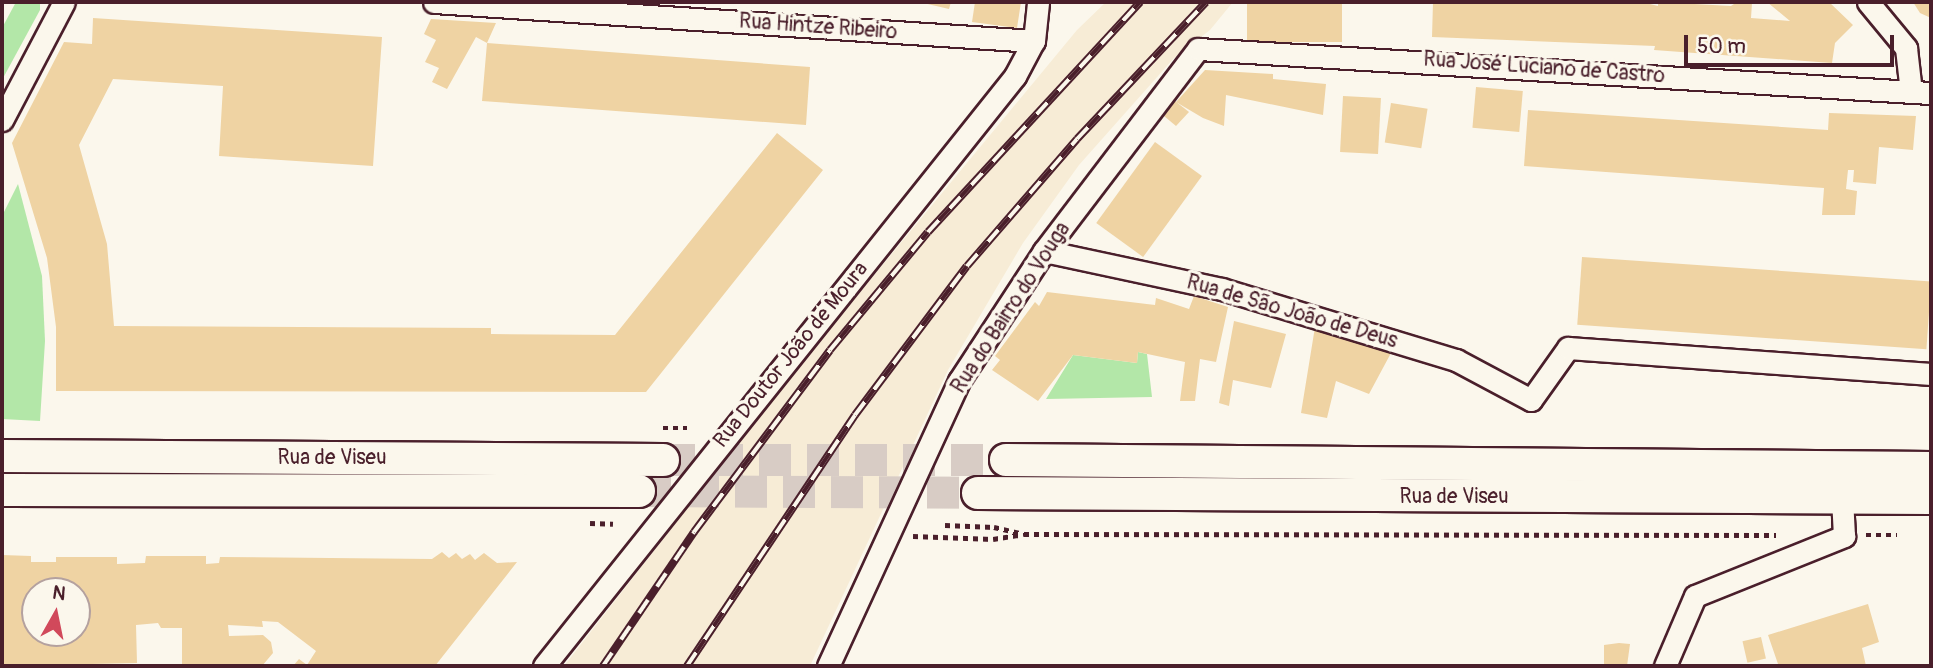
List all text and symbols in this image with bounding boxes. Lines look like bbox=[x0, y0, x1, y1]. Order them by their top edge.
street label: Rua Hintze Ribeiro bbox=[738, 9, 898, 45]
scale bar bbox=[1688, 21, 1898, 65]
text: 50 m bbox=[1697, 33, 1746, 60]
street label: Rua José Luciano de Castro bbox=[1422, 47, 1666, 89]
street label: Rua do Bairro do Vouga bbox=[946, 218, 1076, 398]
street label: Rua Doutor João de Moura bbox=[708, 257, 874, 453]
street label: Rua de São João de Deus bbox=[1184, 270, 1400, 354]
street label: Rua de Viseu bbox=[277, 445, 387, 471]
street label: Rua de Viseu bbox=[1399, 484, 1509, 510]
north arrow bbox=[21, 577, 91, 647]
text: N bbox=[51, 580, 67, 606]

